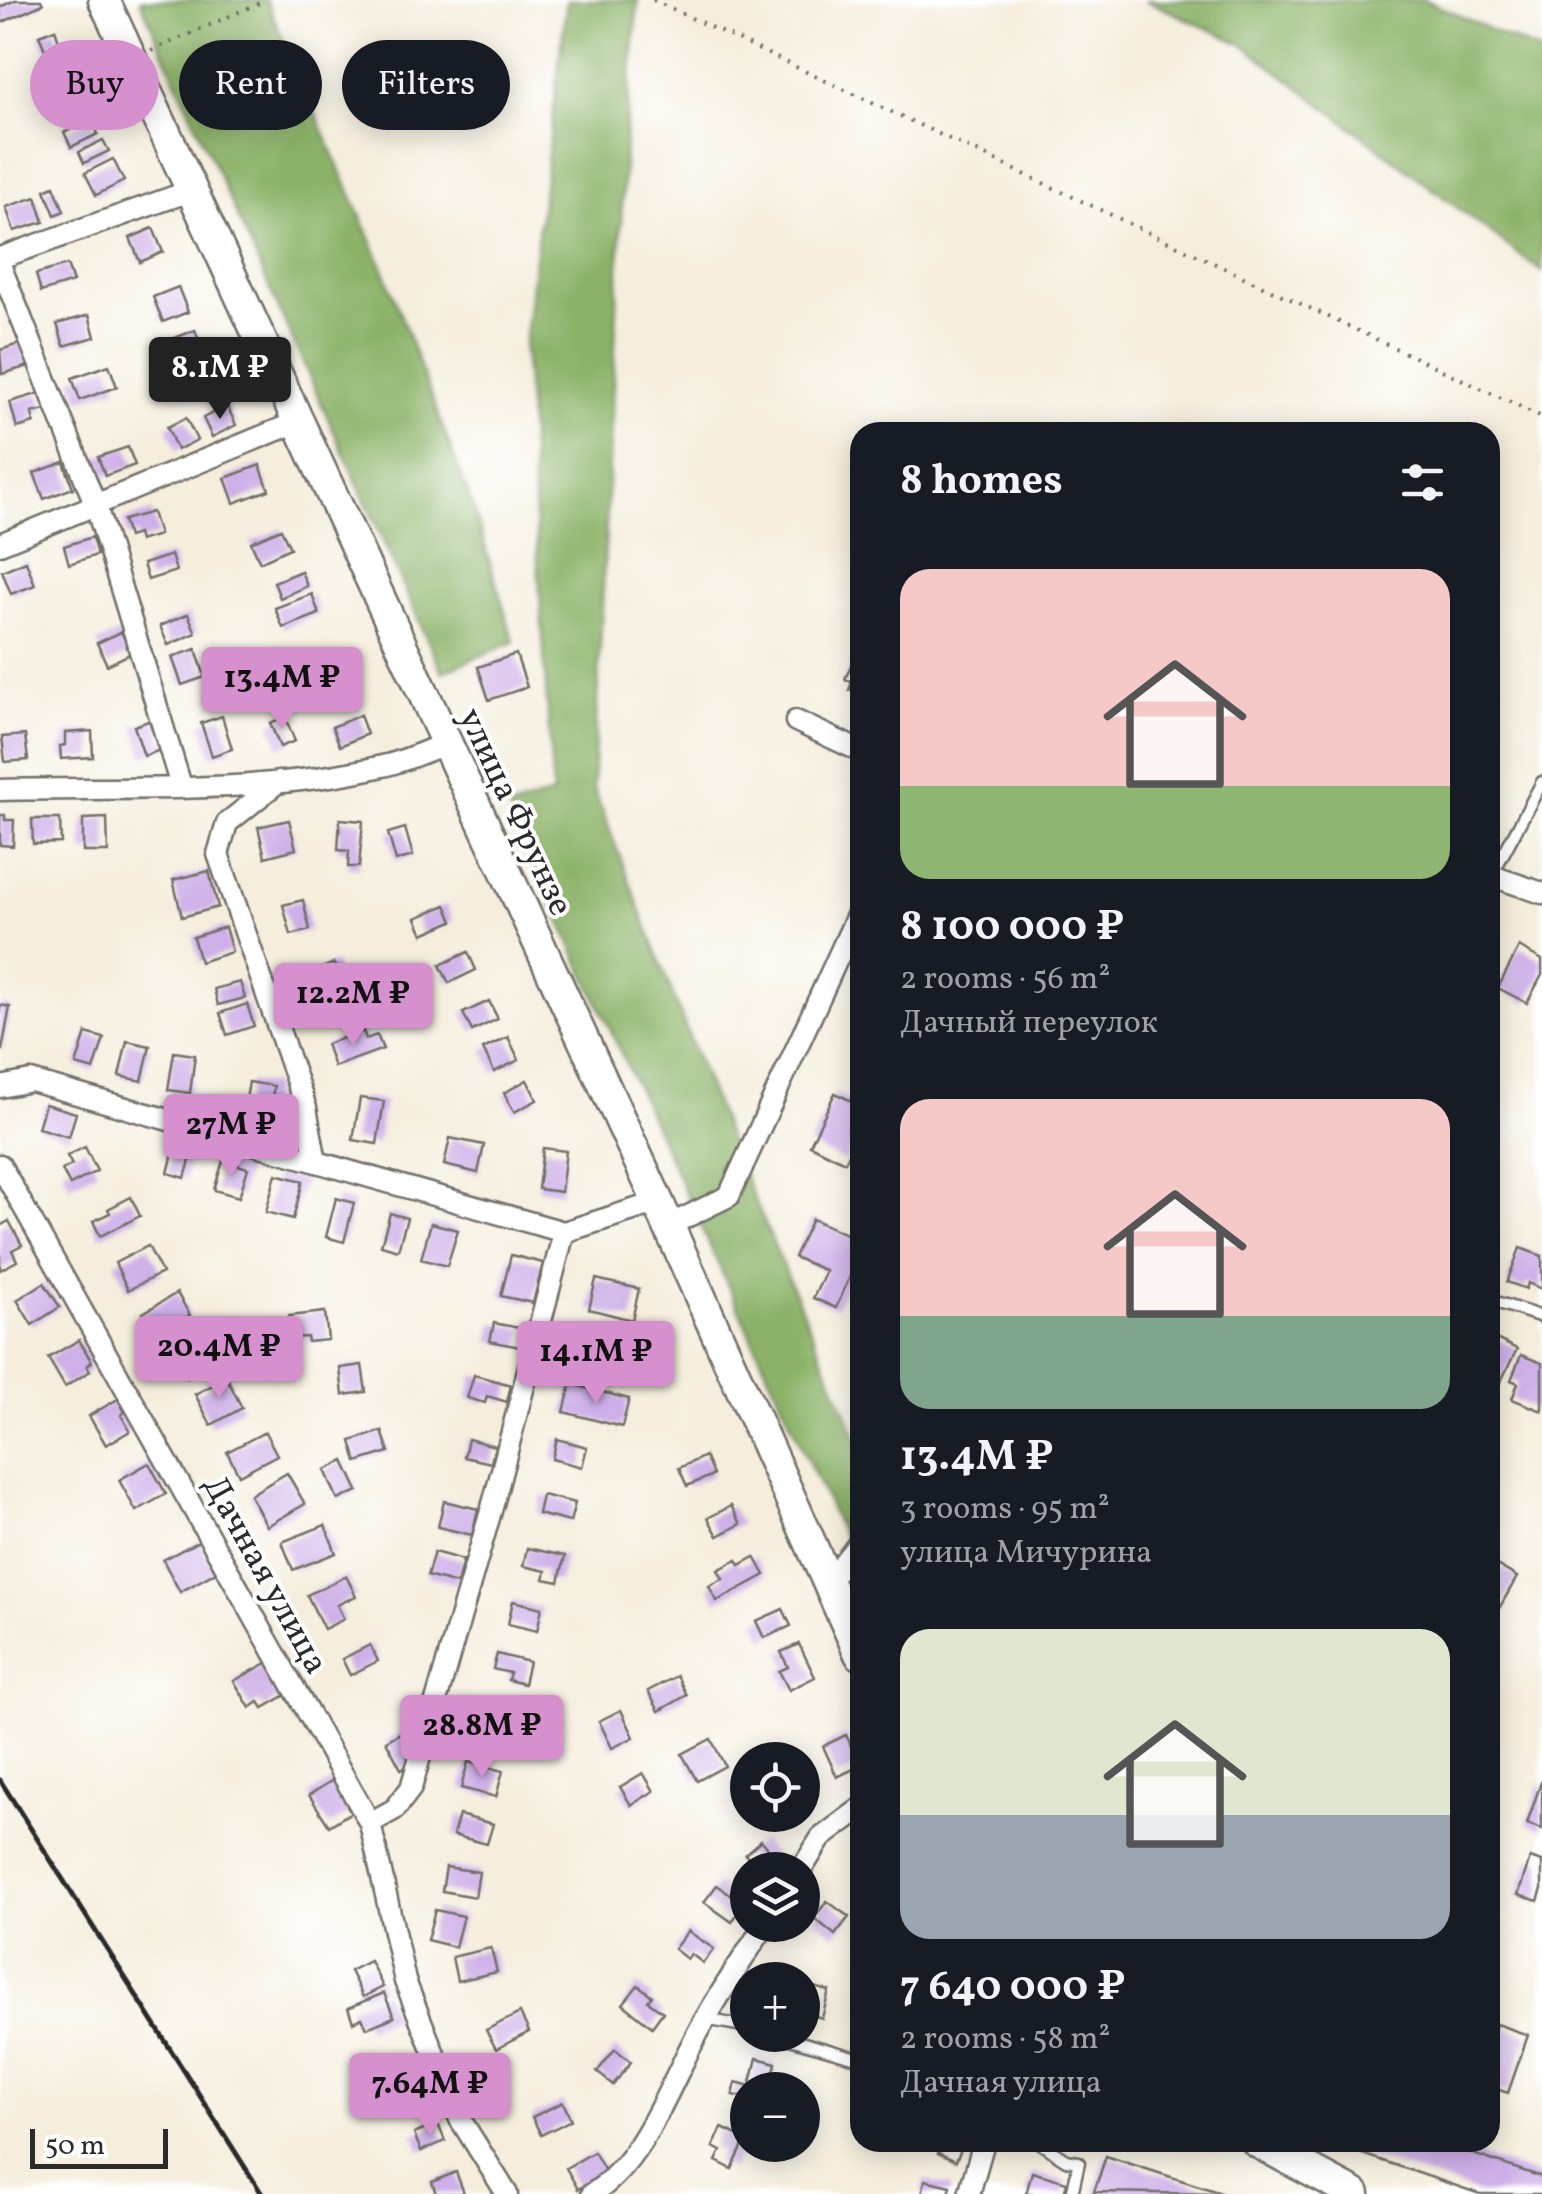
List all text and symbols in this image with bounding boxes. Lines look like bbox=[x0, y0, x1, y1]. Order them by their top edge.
chip: Buy bbox=[30, 40, 159, 130]
chip: Rent bbox=[179, 40, 322, 130]
chip: Filters bbox=[342, 40, 510, 130]
pin: 8.1M ₽ bbox=[139, 337, 301, 422]
text: 8.1M ₽ bbox=[171, 347, 269, 391]
text: 8 homes bbox=[900, 453, 1063, 512]
icon: filters bbox=[1395, 455, 1450, 510]
icon: home bbox=[1085, 634, 1265, 814]
pin: 13.4M ₽ bbox=[190, 647, 374, 732]
text: 13.4M ₽ bbox=[224, 657, 340, 701]
street label: улица Фрунзе bbox=[445, 700, 583, 924]
text: 8 100 000 ₽ bbox=[900, 899, 1124, 958]
text: 2 rooms · 56 m² bbox=[900, 958, 1110, 1002]
pin: 12.2M ₽ bbox=[261, 963, 445, 1048]
text: 12.2M ₽ bbox=[296, 973, 410, 1017]
text: Дачный переулок bbox=[900, 1002, 1158, 1046]
pin: 27M ₽ bbox=[161, 1094, 301, 1179]
text: 27M ₽ bbox=[186, 1104, 276, 1148]
icon: home bbox=[1085, 1164, 1265, 1344]
pin: 20.4M ₽ bbox=[127, 1316, 311, 1401]
pin: 14.1M ₽ bbox=[504, 1321, 688, 1406]
text: 20.4M ₽ bbox=[157, 1326, 281, 1370]
text: 14.1M ₽ bbox=[539, 1331, 653, 1375]
text: 13.4M ₽ bbox=[900, 1429, 1053, 1488]
street label: Дачная улица bbox=[190, 1467, 339, 1684]
text: 3 rooms · 95 m² bbox=[900, 1488, 1110, 1532]
text: улица Мичурина bbox=[900, 1532, 1152, 1576]
icon: home bbox=[1085, 1694, 1265, 1874]
pin: 28.8M ₽ bbox=[390, 1695, 574, 1780]
text: 28.8M ₽ bbox=[422, 1705, 542, 1749]
map controls bbox=[730, 1742, 820, 2162]
button: locate bbox=[730, 1742, 820, 1832]
button: layers bbox=[730, 1852, 820, 1942]
text: 7 640 000 ₽ bbox=[900, 1959, 1125, 2018]
button: + bbox=[730, 1962, 820, 2052]
text: 2 rooms · 58 m² bbox=[900, 2018, 1110, 2062]
pin: 7.64M ₽ bbox=[338, 2053, 522, 2138]
text: Дачная улица bbox=[900, 2062, 1102, 2106]
text: 7.64M ₽ bbox=[372, 2063, 488, 2107]
button: − bbox=[730, 2072, 820, 2162]
scale bar bbox=[30, 2124, 168, 2168]
text: 50 m bbox=[45, 2127, 105, 2166]

